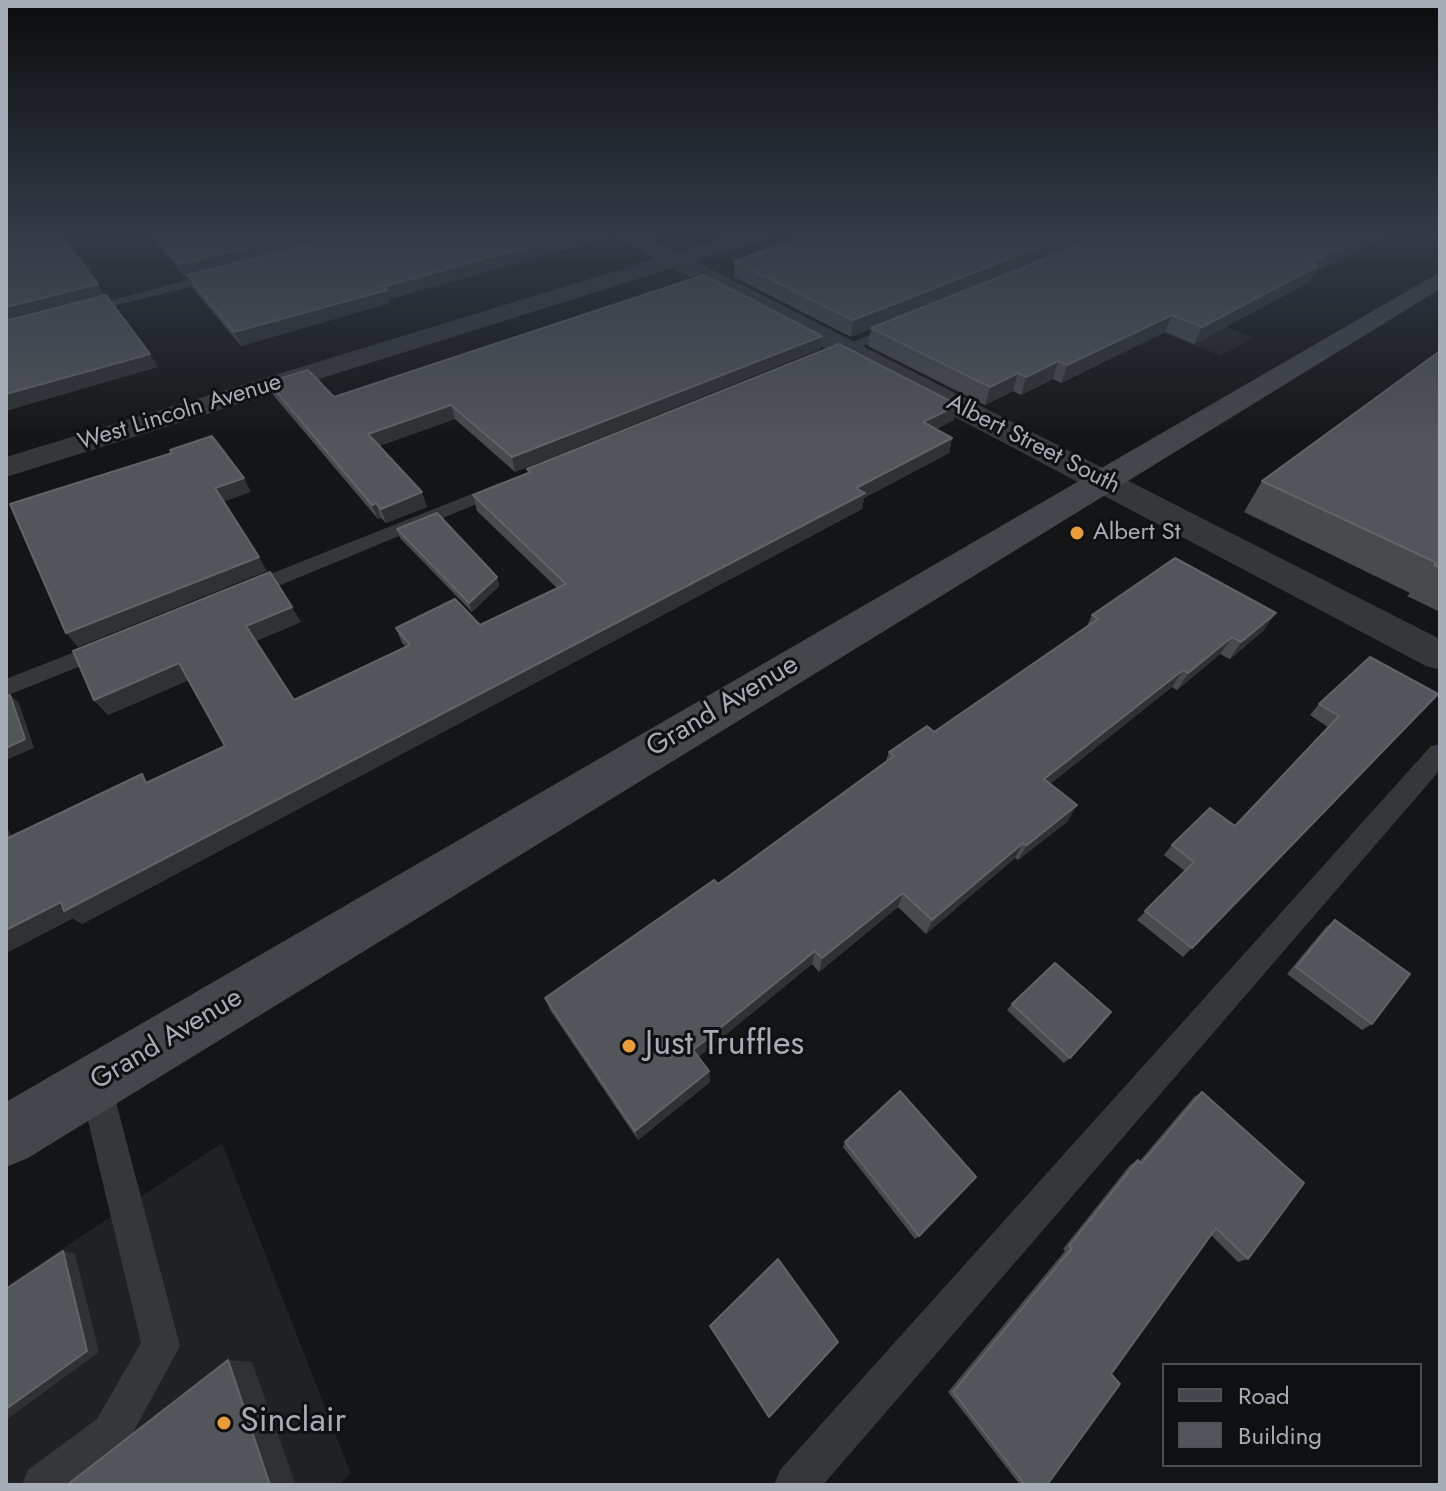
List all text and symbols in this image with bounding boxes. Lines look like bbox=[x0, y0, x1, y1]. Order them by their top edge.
street label: West Lincoln Avenue bbox=[75, 368, 285, 458]
street label: Albert Street South bbox=[942, 389, 1124, 501]
place label: Albert St bbox=[1093, 519, 1181, 547]
marker: Albert St bbox=[1068, 524, 1086, 542]
street label: Grand Avenue bbox=[641, 649, 805, 765]
street label: Grand Avenue bbox=[85, 982, 249, 1098]
place label: Just Truffles bbox=[645, 1026, 804, 1066]
marker: Just Truffles bbox=[620, 1037, 638, 1055]
legend bbox=[1162, 1363, 1422, 1467]
text: Road bbox=[1238, 1378, 1290, 1413]
place label: Sinclair bbox=[240, 1403, 346, 1443]
marker: Sinclair bbox=[215, 1414, 233, 1432]
text: Building bbox=[1238, 1418, 1322, 1453]

